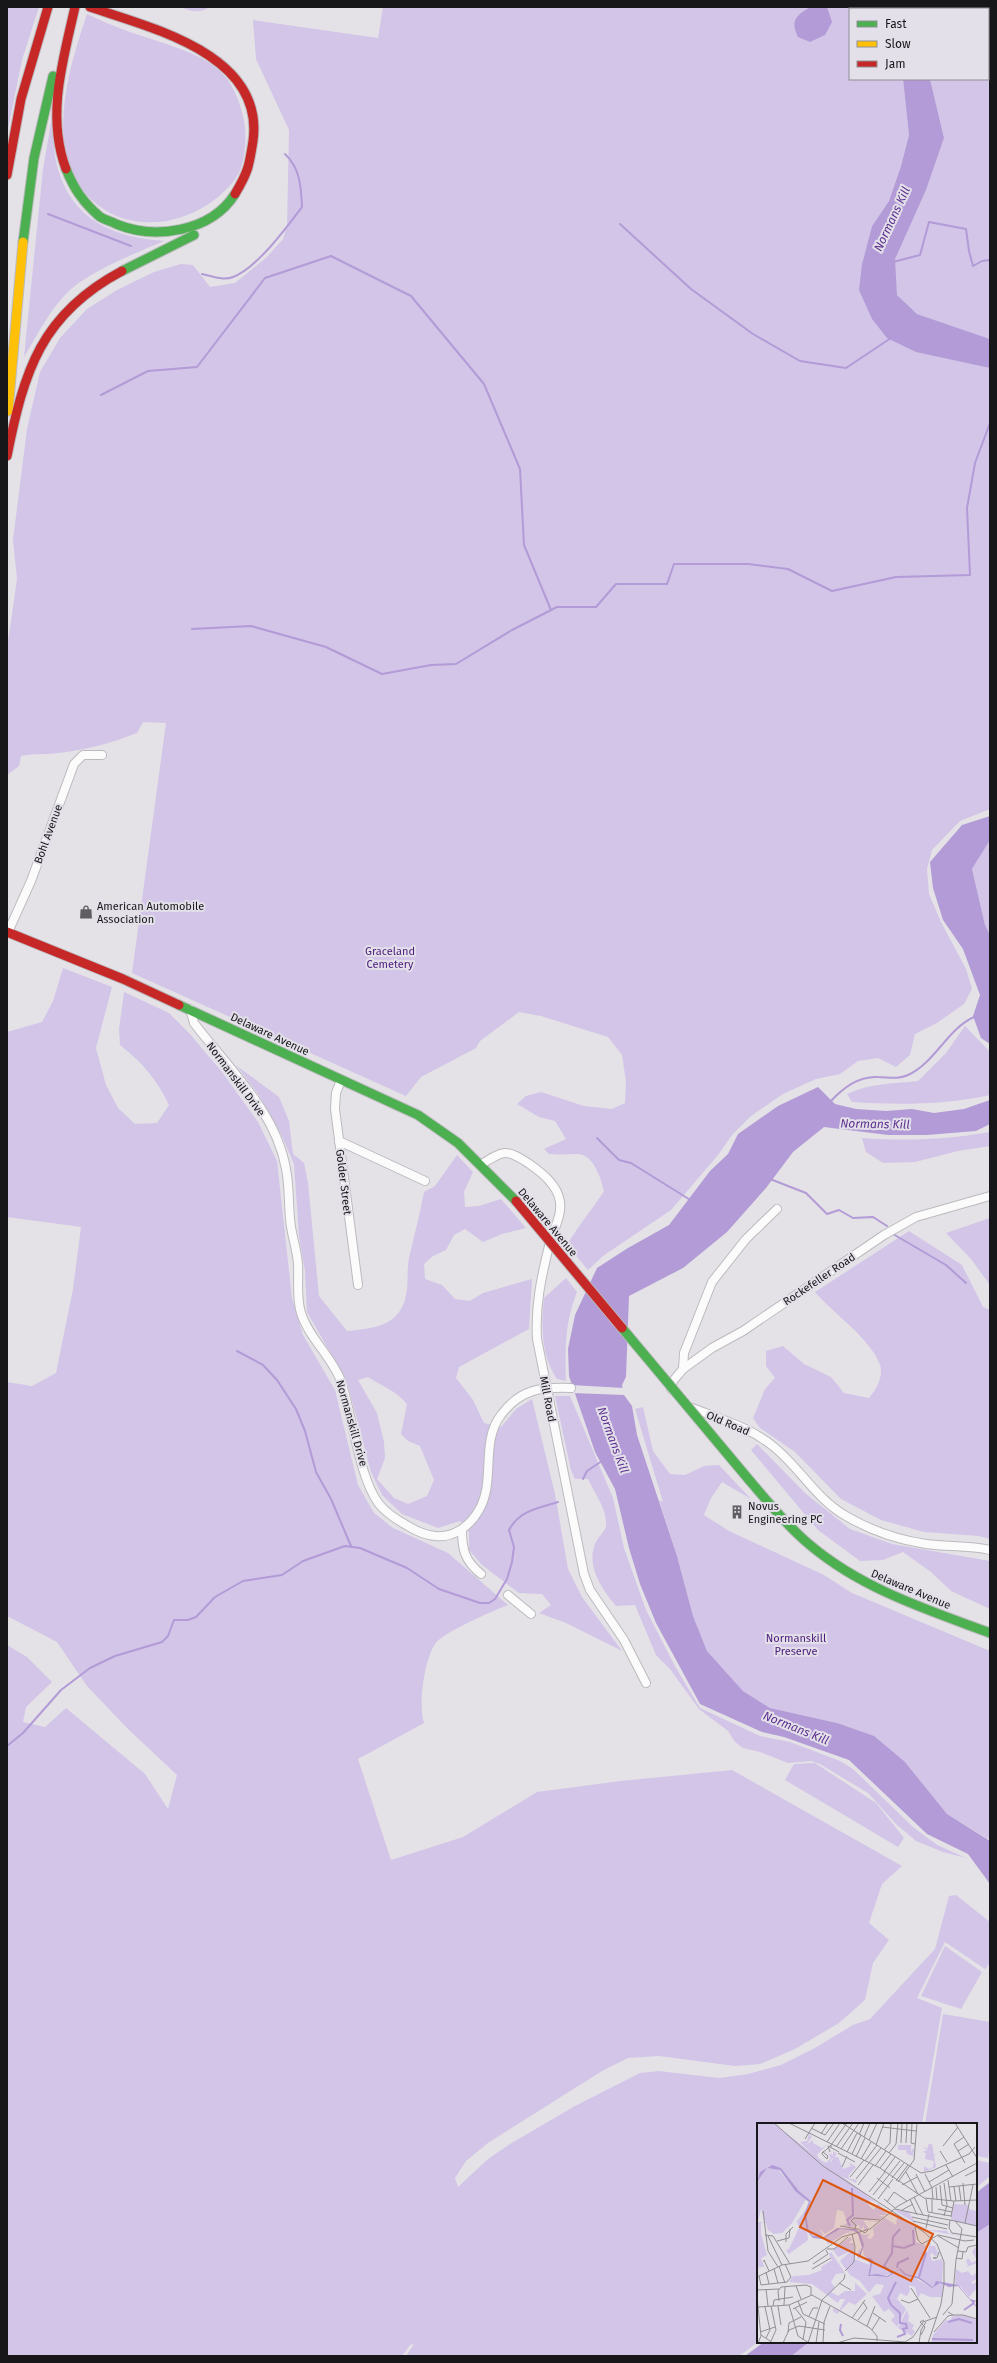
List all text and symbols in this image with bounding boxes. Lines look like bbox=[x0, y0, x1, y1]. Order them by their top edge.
legend bbox=[849, 8, 989, 80]
text: Fast bbox=[885, 17, 907, 31]
text: Slow bbox=[885, 37, 911, 51]
text: Jam bbox=[885, 57, 905, 71]
water label: Normans Kill bbox=[871, 185, 913, 253]
street label: Bohl Avenue bbox=[32, 803, 65, 866]
place label: American Automobile Association bbox=[97, 900, 204, 926]
shop icon: American Automobile Association bbox=[78, 904, 94, 920]
park label: Graceland Cemetery bbox=[365, 945, 415, 971]
street label: Delaware Avenue bbox=[228, 1011, 311, 1058]
street label: Normanskill Drive bbox=[204, 1040, 268, 1119]
water label: Normans Kill bbox=[840, 1116, 910, 1132]
street label: Golder Street bbox=[333, 1148, 354, 1216]
street label: Delaware Avenue bbox=[515, 1185, 580, 1259]
street label: Rockefeller Road bbox=[781, 1250, 858, 1308]
street label: Mill Road bbox=[537, 1375, 558, 1423]
street label: Normanskill Drive bbox=[333, 1379, 370, 1468]
water label: Normans Kill bbox=[595, 1405, 631, 1475]
street label: Old Road bbox=[704, 1409, 751, 1438]
place label: Novus Engineering PC bbox=[748, 1500, 822, 1526]
building icon: Novus Engineering PC bbox=[729, 1504, 745, 1520]
street label: Delaware Avenue bbox=[869, 1567, 953, 1612]
park label: Normanskill Preserve bbox=[766, 1632, 826, 1658]
water label: Normans Kill bbox=[761, 1708, 831, 1748]
inset map bbox=[757, 2123, 977, 2343]

